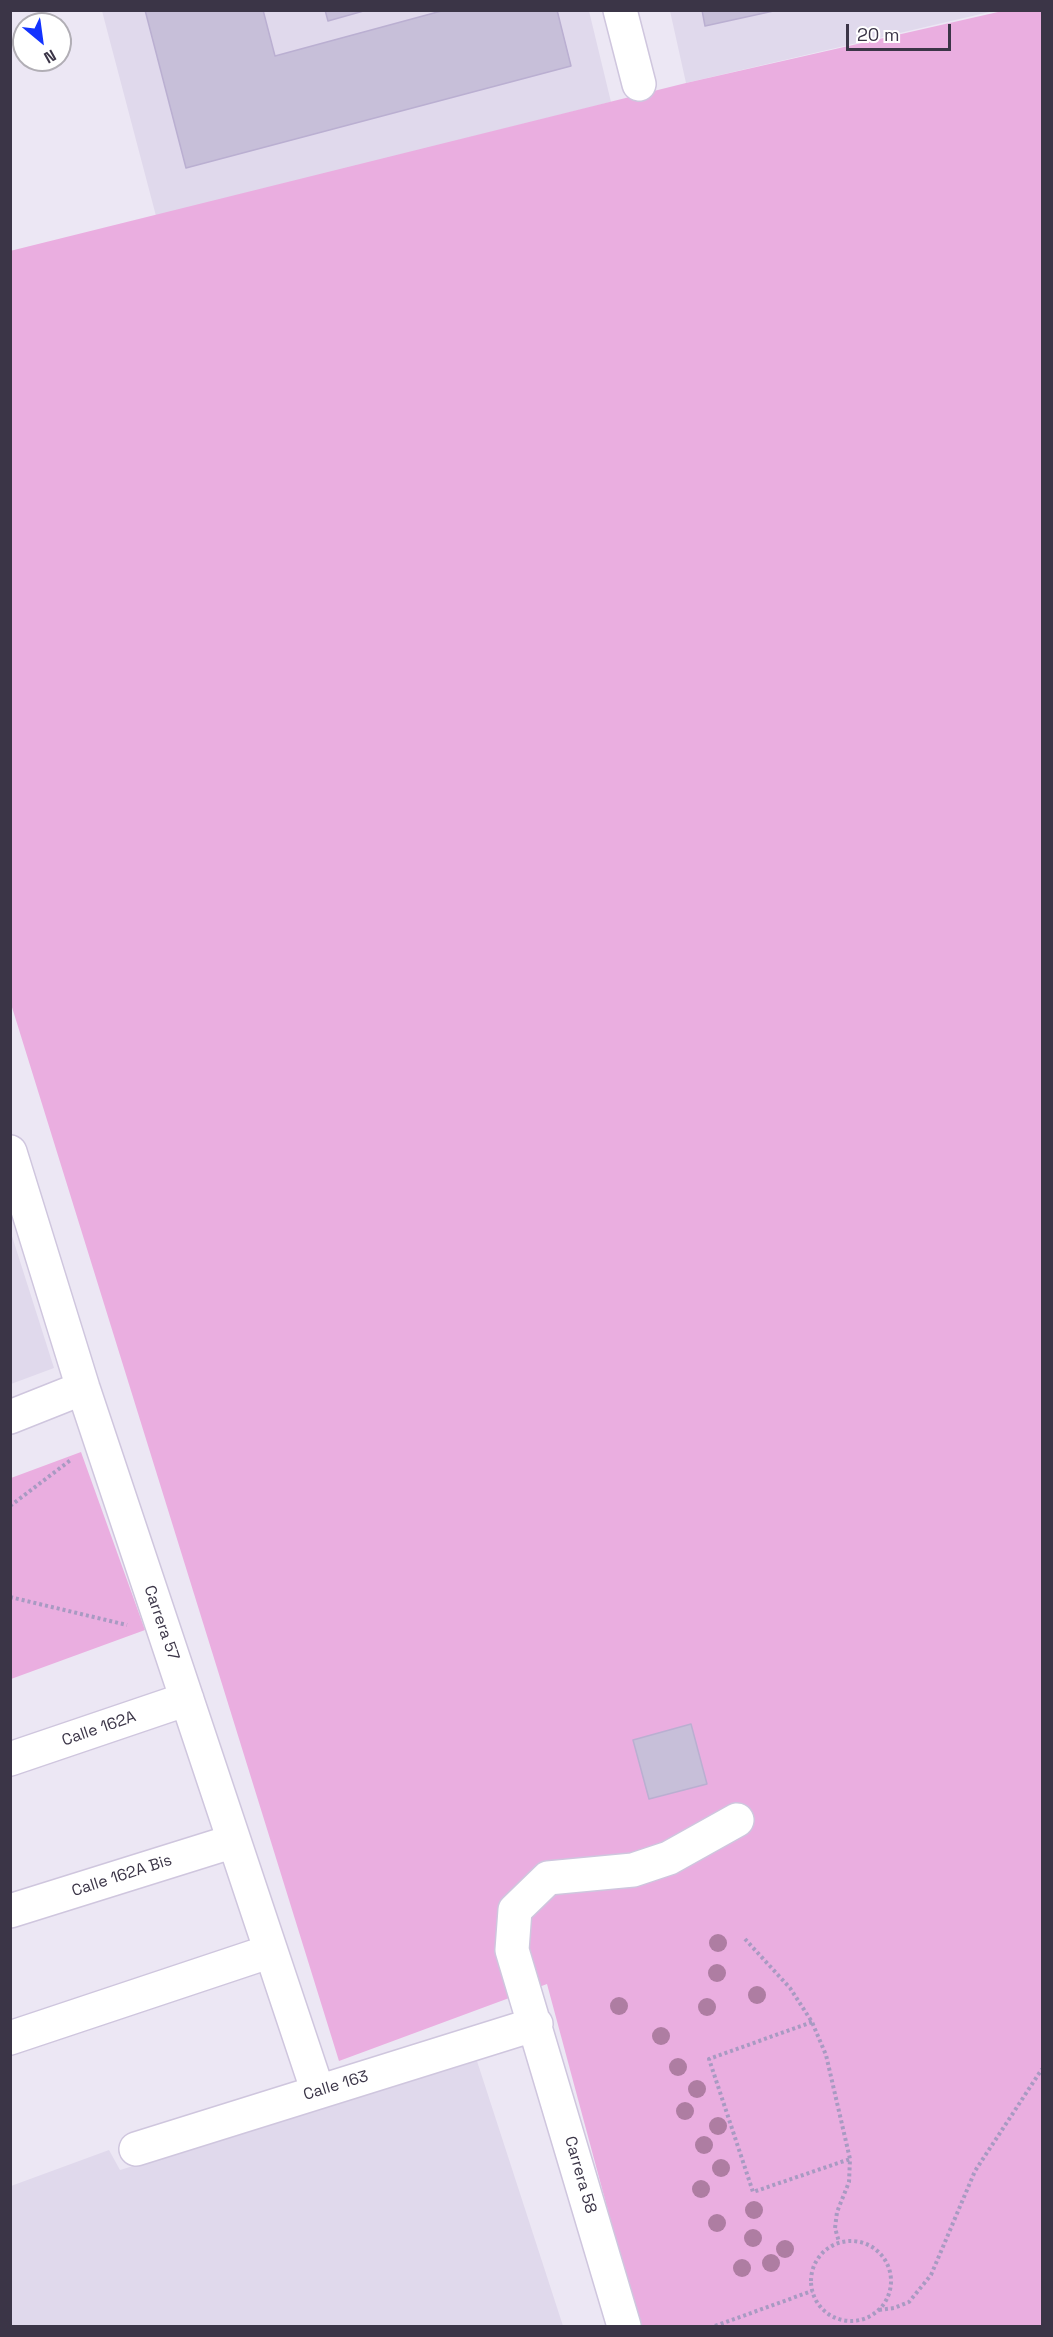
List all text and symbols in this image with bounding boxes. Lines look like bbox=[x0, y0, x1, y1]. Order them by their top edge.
north arrow bbox=[12, 12, 72, 72]
scale bar bbox=[849, 12, 954, 50]
text: 20 m bbox=[857, 23, 900, 46]
text: N bbox=[40, 45, 60, 68]
street label: Carrera 57 bbox=[139, 1583, 183, 1663]
street label: Calle 162A bbox=[59, 1707, 139, 1751]
street label: Calle 162A Bis bbox=[70, 1851, 174, 1901]
street label: Calle 163 bbox=[301, 2067, 371, 2105]
street label: Carrera 58 bbox=[560, 2134, 600, 2216]

